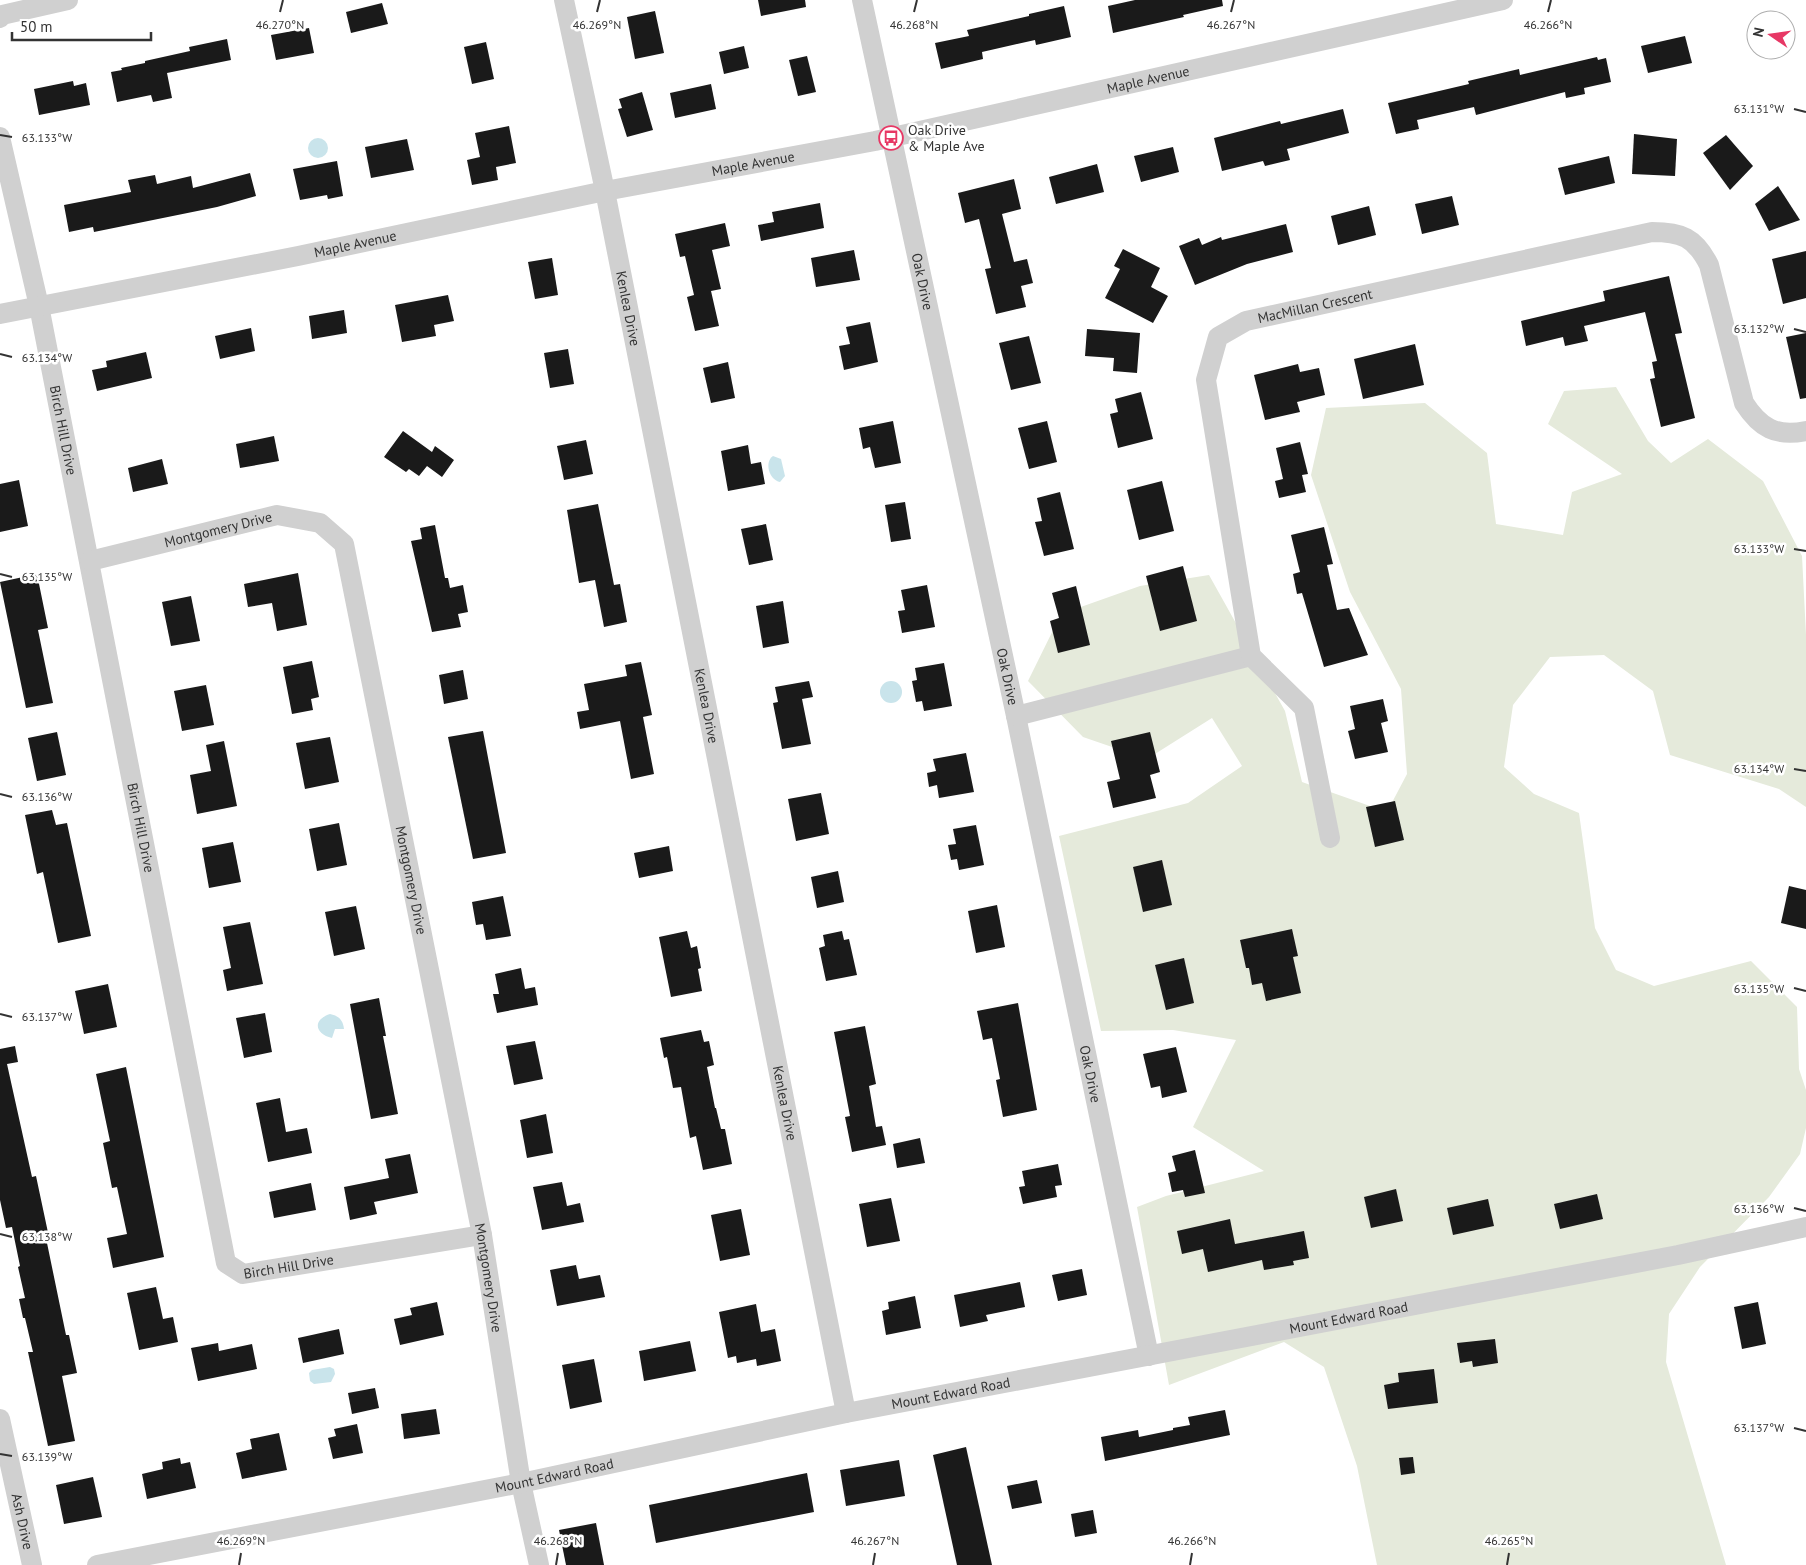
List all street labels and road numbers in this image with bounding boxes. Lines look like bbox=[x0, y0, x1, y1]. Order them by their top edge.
street label: Maple Avenue bbox=[1105, 62, 1191, 98]
street label: Maple Avenue bbox=[710, 147, 796, 180]
street label: Maple Avenue bbox=[312, 226, 398, 261]
street label: Oak Drive bbox=[908, 251, 937, 312]
street label: Kenlea Drive bbox=[612, 269, 644, 347]
street label: MacMillan Crescent bbox=[1256, 285, 1374, 327]
street label: Birch Hill Drive bbox=[46, 384, 81, 477]
street label: Montgomery Drive bbox=[162, 508, 274, 551]
street label: Oak Drive bbox=[993, 646, 1022, 707]
street label: Kenlea Drive bbox=[690, 667, 723, 745]
street label: Birch Hill Drive bbox=[123, 781, 159, 874]
street label: Montgomery Drive bbox=[392, 824, 431, 936]
street label: Oak Drive bbox=[1076, 1044, 1105, 1104]
street label: Kenlea Drive bbox=[769, 1064, 801, 1142]
street label: Montgomery Drive bbox=[471, 1221, 506, 1334]
street label: Birch Hill Drive bbox=[242, 1250, 335, 1283]
street label: Mount Edward Road bbox=[1288, 1297, 1410, 1338]
street label: Mount Edward Road bbox=[890, 1373, 1012, 1413]
street label: Mount Edward Road bbox=[494, 1454, 615, 1497]
street label: Ash Drive bbox=[8, 1492, 37, 1551]

